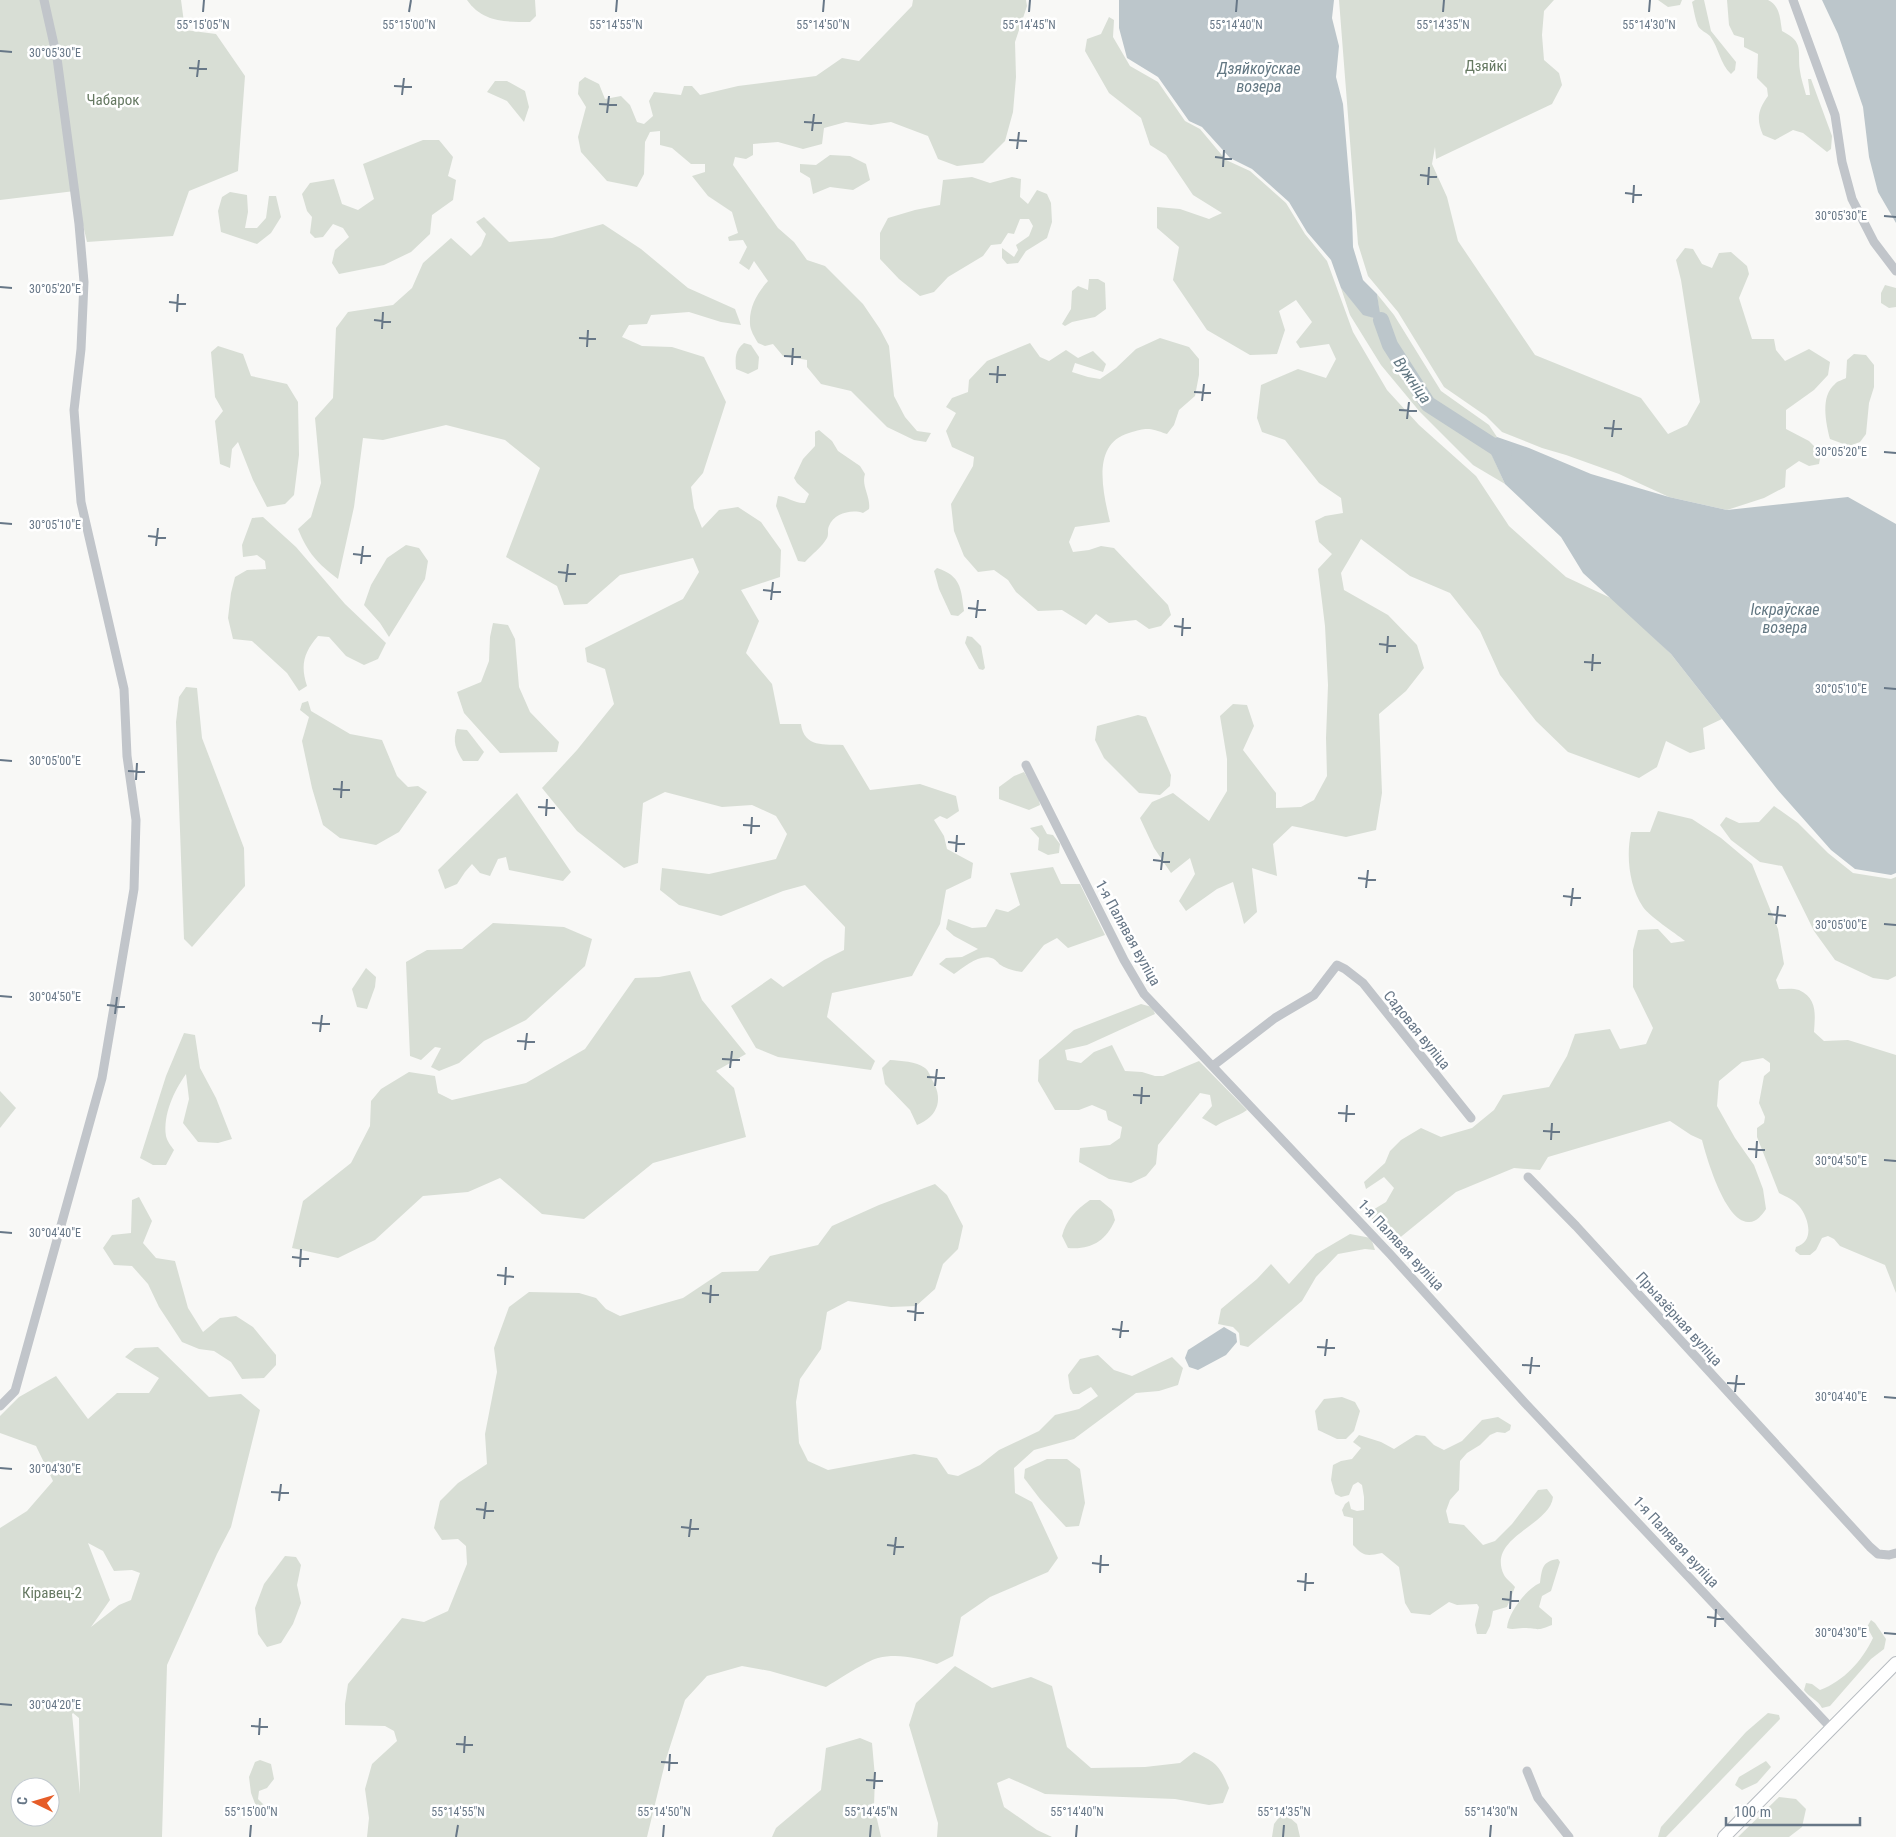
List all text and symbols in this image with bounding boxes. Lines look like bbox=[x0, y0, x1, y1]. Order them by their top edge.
text: 55°15'05"N bbox=[176, 18, 230, 32]
text: 55°15'00"N bbox=[382, 18, 436, 32]
text: 55°14'55"N bbox=[589, 18, 643, 32]
text: 55°14'50"N bbox=[796, 18, 850, 32]
text: 55°14'45"N bbox=[1002, 18, 1056, 32]
text: 55°14'40"N bbox=[1209, 18, 1263, 32]
text: 55°14'35"N bbox=[1416, 18, 1470, 32]
text: 55°14'30"N bbox=[1622, 18, 1676, 32]
text: 30°05'30"E bbox=[29, 46, 81, 60]
park label: Дзяйкі bbox=[1465, 57, 1507, 75]
water label: Дзяйкоўскае возера bbox=[1216, 59, 1301, 96]
park label: Чабарок bbox=[87, 91, 139, 109]
text: 30°05'30"E bbox=[1815, 209, 1867, 223]
text: 30°05'20"E bbox=[29, 282, 81, 296]
water label: Вужніца bbox=[1390, 353, 1435, 407]
text: 30°05'20"E bbox=[1815, 445, 1867, 459]
text: 30°05'10"E bbox=[29, 518, 81, 532]
water label: Іскраўскае возера bbox=[1750, 600, 1820, 637]
text: 30°05'10"E bbox=[1815, 682, 1867, 696]
text: 30°05'00"E bbox=[29, 754, 81, 768]
street label: 1-я Палявая вуліца bbox=[1091, 877, 1165, 989]
text: 30°05'00"E bbox=[1815, 918, 1867, 932]
street label: Садовая вуліца bbox=[1380, 987, 1454, 1073]
text: 30°04'50"E bbox=[29, 990, 81, 1004]
text: 30°04'50"E bbox=[1815, 1154, 1867, 1168]
street label: 1-я Палявая вуліца bbox=[1354, 1196, 1448, 1294]
text: 30°04'40"E bbox=[29, 1226, 81, 1240]
street label: Прыазёрная вуліца bbox=[1632, 1268, 1726, 1370]
text: 30°04'40"E bbox=[1815, 1390, 1867, 1404]
text: 30°04'30"E bbox=[29, 1462, 81, 1476]
street label: 1-я Палявая вуліца bbox=[1629, 1493, 1723, 1591]
park label: Кіравец-2 bbox=[22, 1584, 82, 1602]
text: 30°04'30"E bbox=[1815, 1626, 1867, 1640]
text: 30°04'20"E bbox=[29, 1698, 81, 1712]
north arrow bbox=[10, 1777, 60, 1827]
scale bar bbox=[1726, 1794, 1860, 1826]
text: С bbox=[14, 1796, 30, 1806]
text: 100 m bbox=[1734, 1803, 1771, 1821]
text: 55°15'00"N bbox=[224, 1805, 278, 1819]
text: 55°14'55"N bbox=[431, 1805, 485, 1819]
text: 55°14'50"N bbox=[637, 1805, 691, 1819]
text: 55°14'45"N bbox=[844, 1805, 898, 1819]
text: 55°14'40"N bbox=[1050, 1805, 1104, 1819]
text: 55°14'35"N bbox=[1257, 1805, 1311, 1819]
text: 55°14'30"N bbox=[1464, 1805, 1518, 1819]

